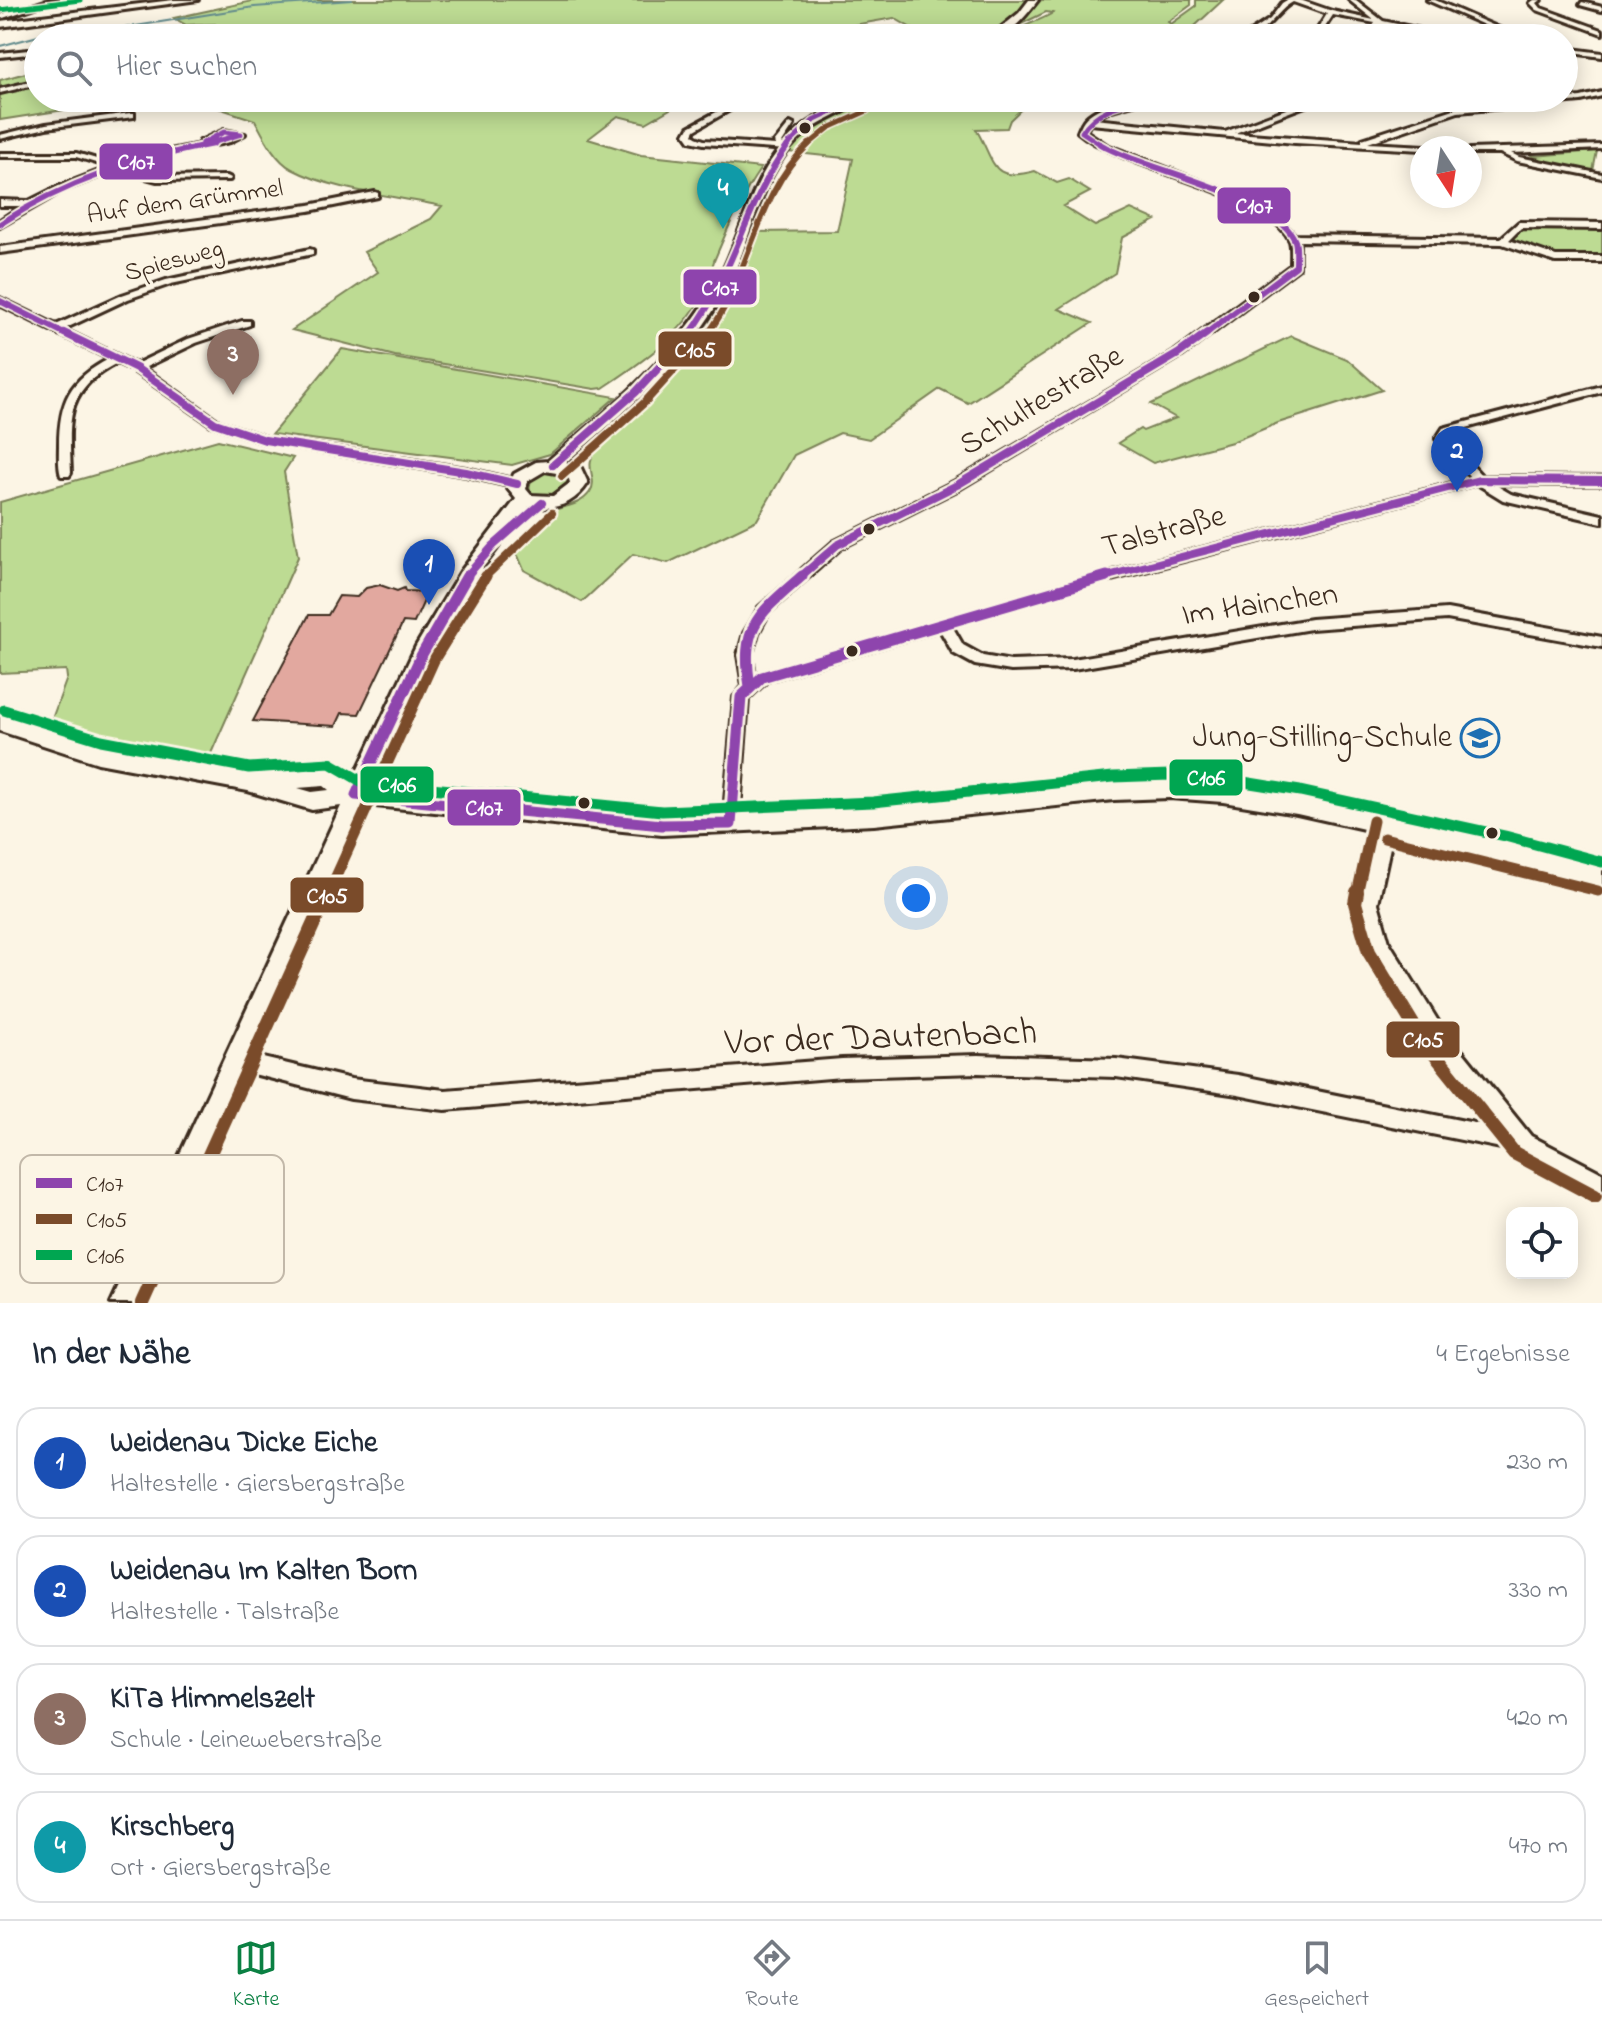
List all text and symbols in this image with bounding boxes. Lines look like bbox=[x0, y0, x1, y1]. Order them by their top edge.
search box bbox=[24, 24, 1578, 112]
icon: search bbox=[52, 46, 96, 90]
text: Hier suchen bbox=[116, 46, 257, 90]
unlabelled marker bbox=[797, 120, 813, 136]
north arrow bbox=[1410, 136, 1482, 208]
line badge: C107 bbox=[98, 142, 174, 181]
text: C107 bbox=[117, 148, 156, 180]
pin: 4 bbox=[697, 163, 749, 229]
street label: Auf dem Grümmel bbox=[84, 170, 286, 236]
line badge: C107 bbox=[1216, 186, 1292, 225]
text: C107 bbox=[1235, 192, 1274, 224]
street label: Spiesweg bbox=[120, 231, 228, 293]
line badge: C107 bbox=[682, 268, 758, 306]
text: C107 bbox=[701, 274, 740, 306]
unlabelled marker bbox=[1246, 289, 1262, 305]
pin: 3 bbox=[207, 329, 259, 395]
line badge: C105 bbox=[657, 330, 733, 368]
street label: Schultestraße bbox=[951, 334, 1134, 470]
text: C105 bbox=[674, 336, 716, 368]
pin: 2 bbox=[1431, 426, 1483, 492]
street label: Talstraße bbox=[1097, 494, 1232, 572]
unlabelled marker bbox=[861, 521, 877, 537]
pin: 1 bbox=[403, 539, 455, 605]
street label: Im Hainchen bbox=[1179, 572, 1341, 640]
unlabelled marker bbox=[844, 643, 860, 659]
place label: Jung-Stilling-Schule bbox=[1192, 715, 1453, 762]
school or university icon: Jung-Stilling-Schule bbox=[1459, 717, 1501, 759]
line badge: C106 bbox=[1168, 758, 1244, 797]
text: C106 bbox=[1187, 764, 1225, 796]
line badge: C106 bbox=[359, 765, 435, 804]
text: C106 bbox=[378, 771, 416, 803]
line badge: C107 bbox=[446, 788, 522, 827]
text: C107 bbox=[465, 794, 504, 826]
unlabelled marker bbox=[576, 795, 592, 811]
unlabelled marker bbox=[1484, 825, 1500, 841]
line badge: C105 bbox=[289, 876, 365, 914]
your location bbox=[896, 878, 936, 918]
text: C105 bbox=[306, 882, 348, 914]
street label: Vor der Dautenbach bbox=[723, 1006, 1038, 1072]
line badge: C105 bbox=[1385, 1020, 1461, 1059]
text: C105 bbox=[1402, 1026, 1444, 1058]
legend bbox=[20, 1155, 284, 1283]
text: C107 bbox=[86, 1170, 124, 1202]
text: C105 bbox=[86, 1206, 127, 1238]
map controls bbox=[1506, 1207, 1578, 1279]
button: locate bbox=[1506, 1207, 1578, 1279]
text: C106 bbox=[86, 1242, 125, 1274]
text: In der Nähe bbox=[32, 1330, 190, 1380]
text: 4 Ergebnisse bbox=[1436, 1336, 1570, 1374]
text: Weidenau Dicke Eiche bbox=[110, 1422, 377, 1466]
text: 1 bbox=[56, 1444, 64, 1482]
text: 230 m bbox=[1506, 1444, 1568, 1482]
text: Haltestelle · Giersbergstraße bbox=[110, 1466, 405, 1504]
text: Weidenau Im Kalten Born bbox=[110, 1550, 417, 1594]
text: 2 bbox=[54, 1572, 66, 1610]
text: 330 m bbox=[1509, 1572, 1568, 1610]
text: Haltestelle · Talstraße bbox=[110, 1594, 339, 1632]
text: KiTa Himmelszelt bbox=[110, 1678, 315, 1722]
text: 3 bbox=[55, 1700, 65, 1738]
text: 420 m bbox=[1506, 1700, 1568, 1738]
text: Schule · Leineweberstraße bbox=[110, 1722, 382, 1760]
text: Kirschberg bbox=[110, 1806, 234, 1850]
text: 4 bbox=[55, 1828, 65, 1866]
text: 470 m bbox=[1509, 1828, 1568, 1866]
text: Ort · Giersbergstraße bbox=[110, 1850, 331, 1888]
tab: Karte bbox=[233, 1936, 279, 2016]
tab: Route bbox=[745, 1936, 799, 2016]
tab: Gespeichert bbox=[1264, 1936, 1369, 2016]

